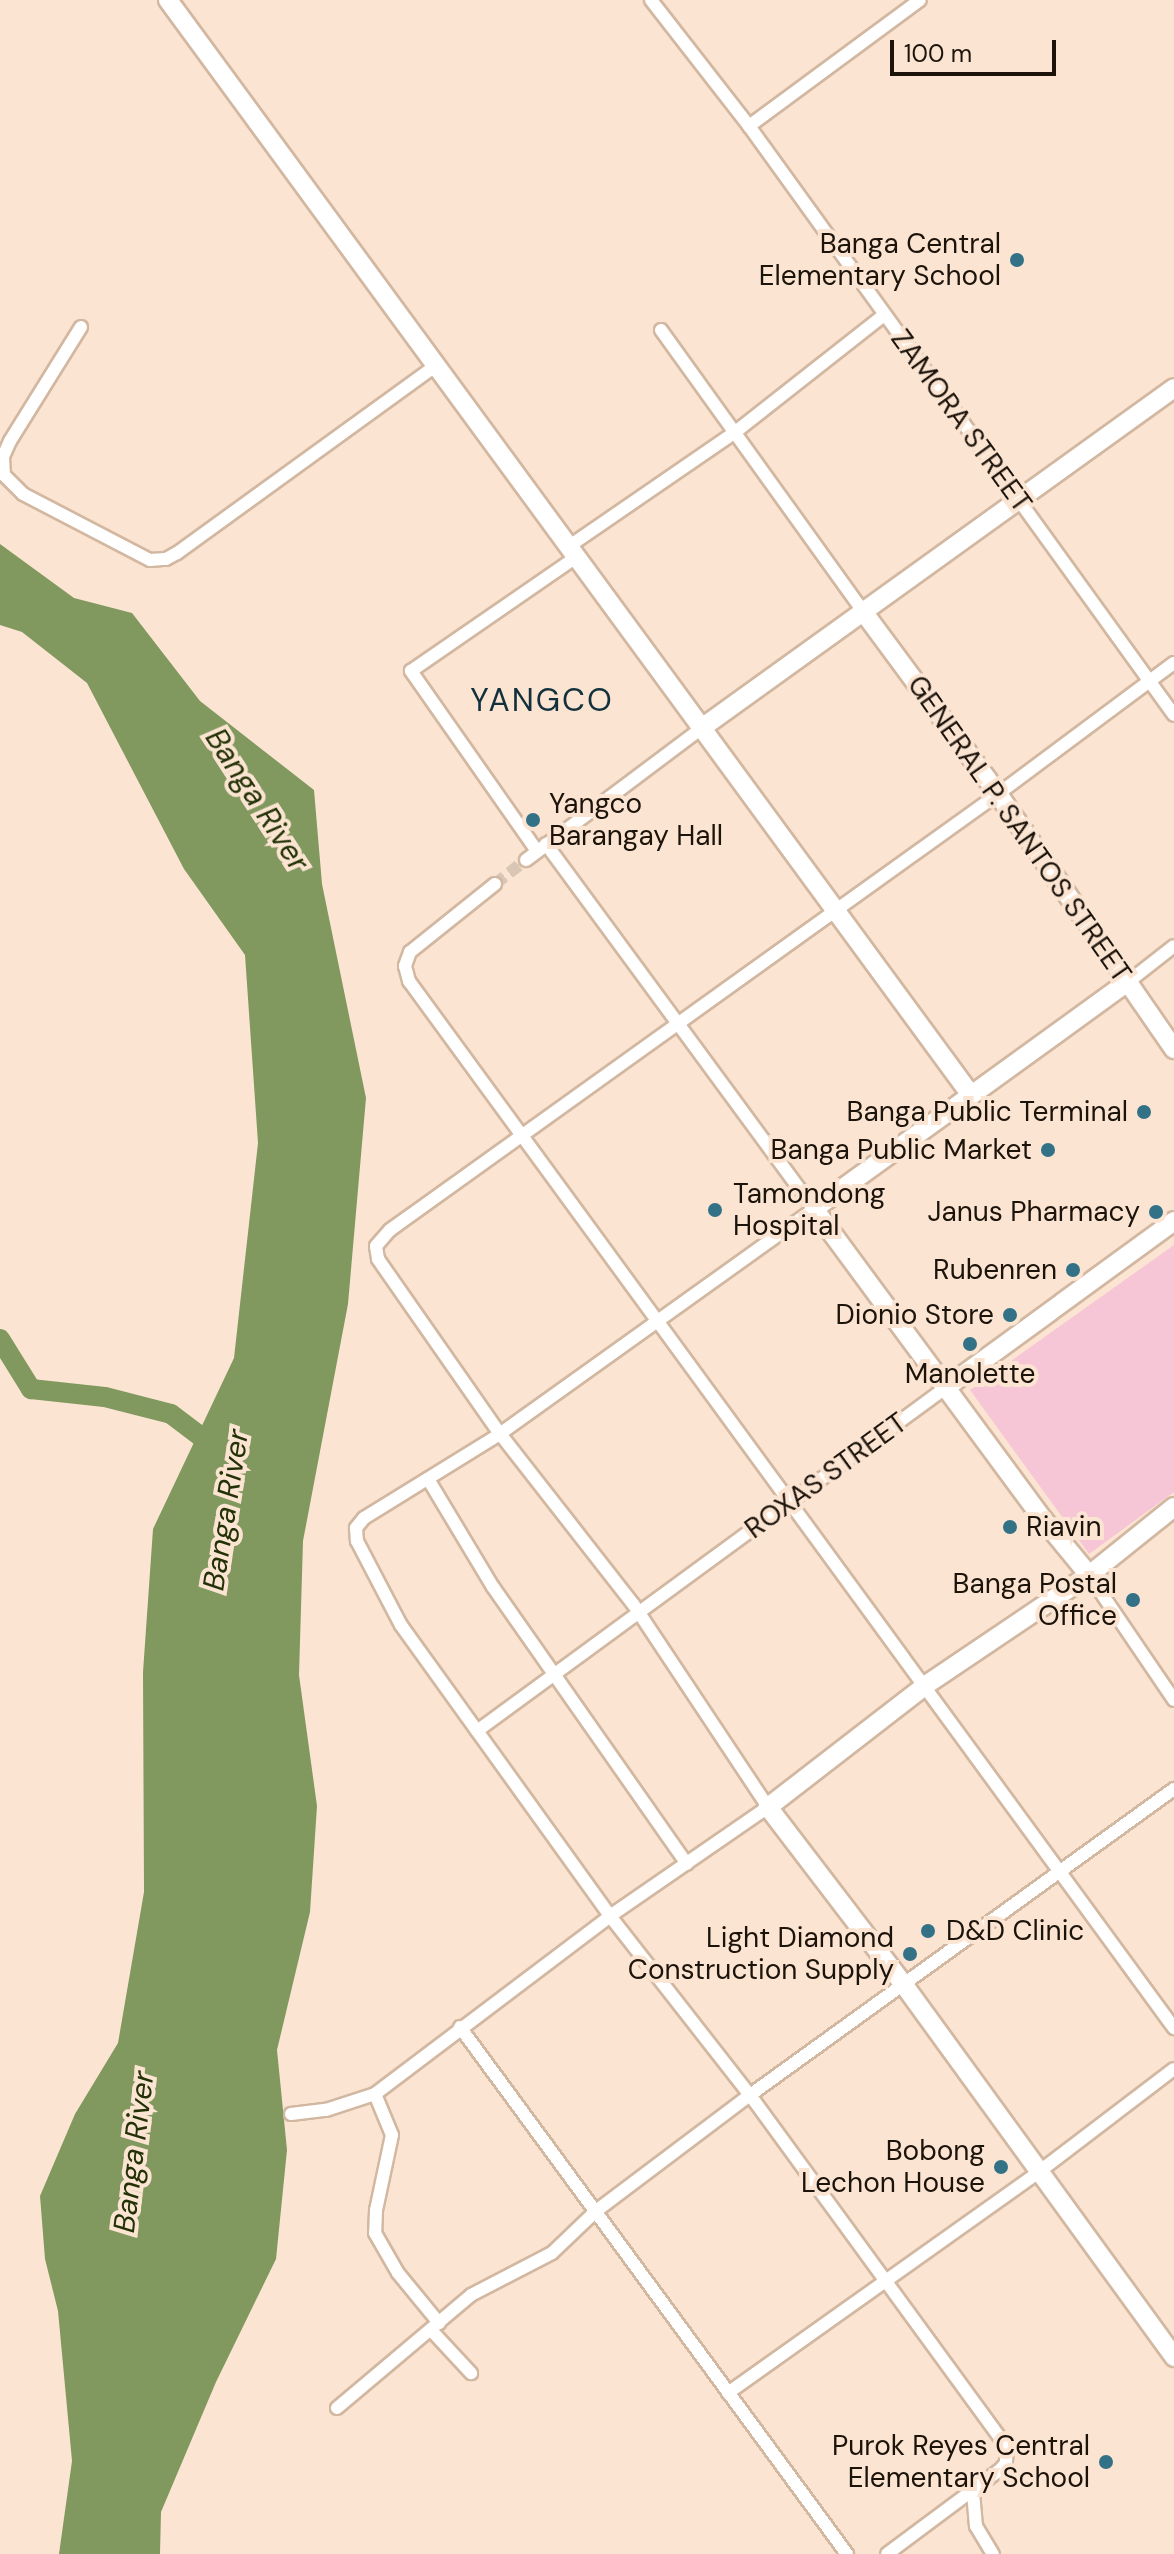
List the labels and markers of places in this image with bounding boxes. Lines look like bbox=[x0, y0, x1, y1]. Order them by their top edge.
place label: Banga Central Elementary School bbox=[759, 227, 1001, 293]
marker: Banga Central Elementary School bbox=[1008, 251, 1026, 269]
place label: Yangco Barangay Hall bbox=[549, 787, 723, 853]
marker: Yangco Barangay Hall bbox=[524, 811, 542, 829]
place label: Banga Public Terminal bbox=[847, 1095, 1128, 1129]
marker: Banga Public Terminal bbox=[1135, 1103, 1153, 1121]
place label: Banga Public Market bbox=[771, 1133, 1032, 1167]
marker: Banga Public Market bbox=[1039, 1141, 1057, 1159]
place label: Tamondong Hospital bbox=[733, 1177, 885, 1243]
place label: Janus Pharmacy bbox=[927, 1195, 1140, 1229]
marker: Tamondong Hospital bbox=[704, 1199, 726, 1221]
marker: Janus Pharmacy bbox=[1147, 1203, 1165, 1221]
place label: Rubenren bbox=[933, 1253, 1057, 1287]
marker: Rubenren bbox=[1064, 1261, 1082, 1279]
place label: Dionio Store bbox=[835, 1298, 994, 1332]
marker: Dionio Store bbox=[1001, 1306, 1019, 1324]
marker: Manolette bbox=[961, 1335, 979, 1353]
place label: Manolette bbox=[905, 1357, 1035, 1391]
place label: Riavin bbox=[1026, 1510, 1102, 1544]
marker: Riavin bbox=[1001, 1518, 1019, 1536]
place label: Banga Postal Office bbox=[953, 1567, 1117, 1633]
marker: Banga Postal Office bbox=[1124, 1591, 1142, 1609]
place label: D&D Clinic bbox=[946, 1914, 1084, 1948]
marker: D&D Clinic bbox=[917, 1920, 939, 1942]
place label: Light Diamond Construction Supply bbox=[628, 1921, 894, 1987]
marker: Light Diamond Construction Supply bbox=[901, 1945, 919, 1963]
place label: Bobong Lechon House bbox=[801, 2134, 985, 2200]
marker: Bobong Lechon House bbox=[992, 2158, 1010, 2176]
place label: Purok Reyes Central Elementary School bbox=[832, 2429, 1090, 2495]
marker: Purok Reyes Central Elementary School bbox=[1097, 2453, 1115, 2471]

